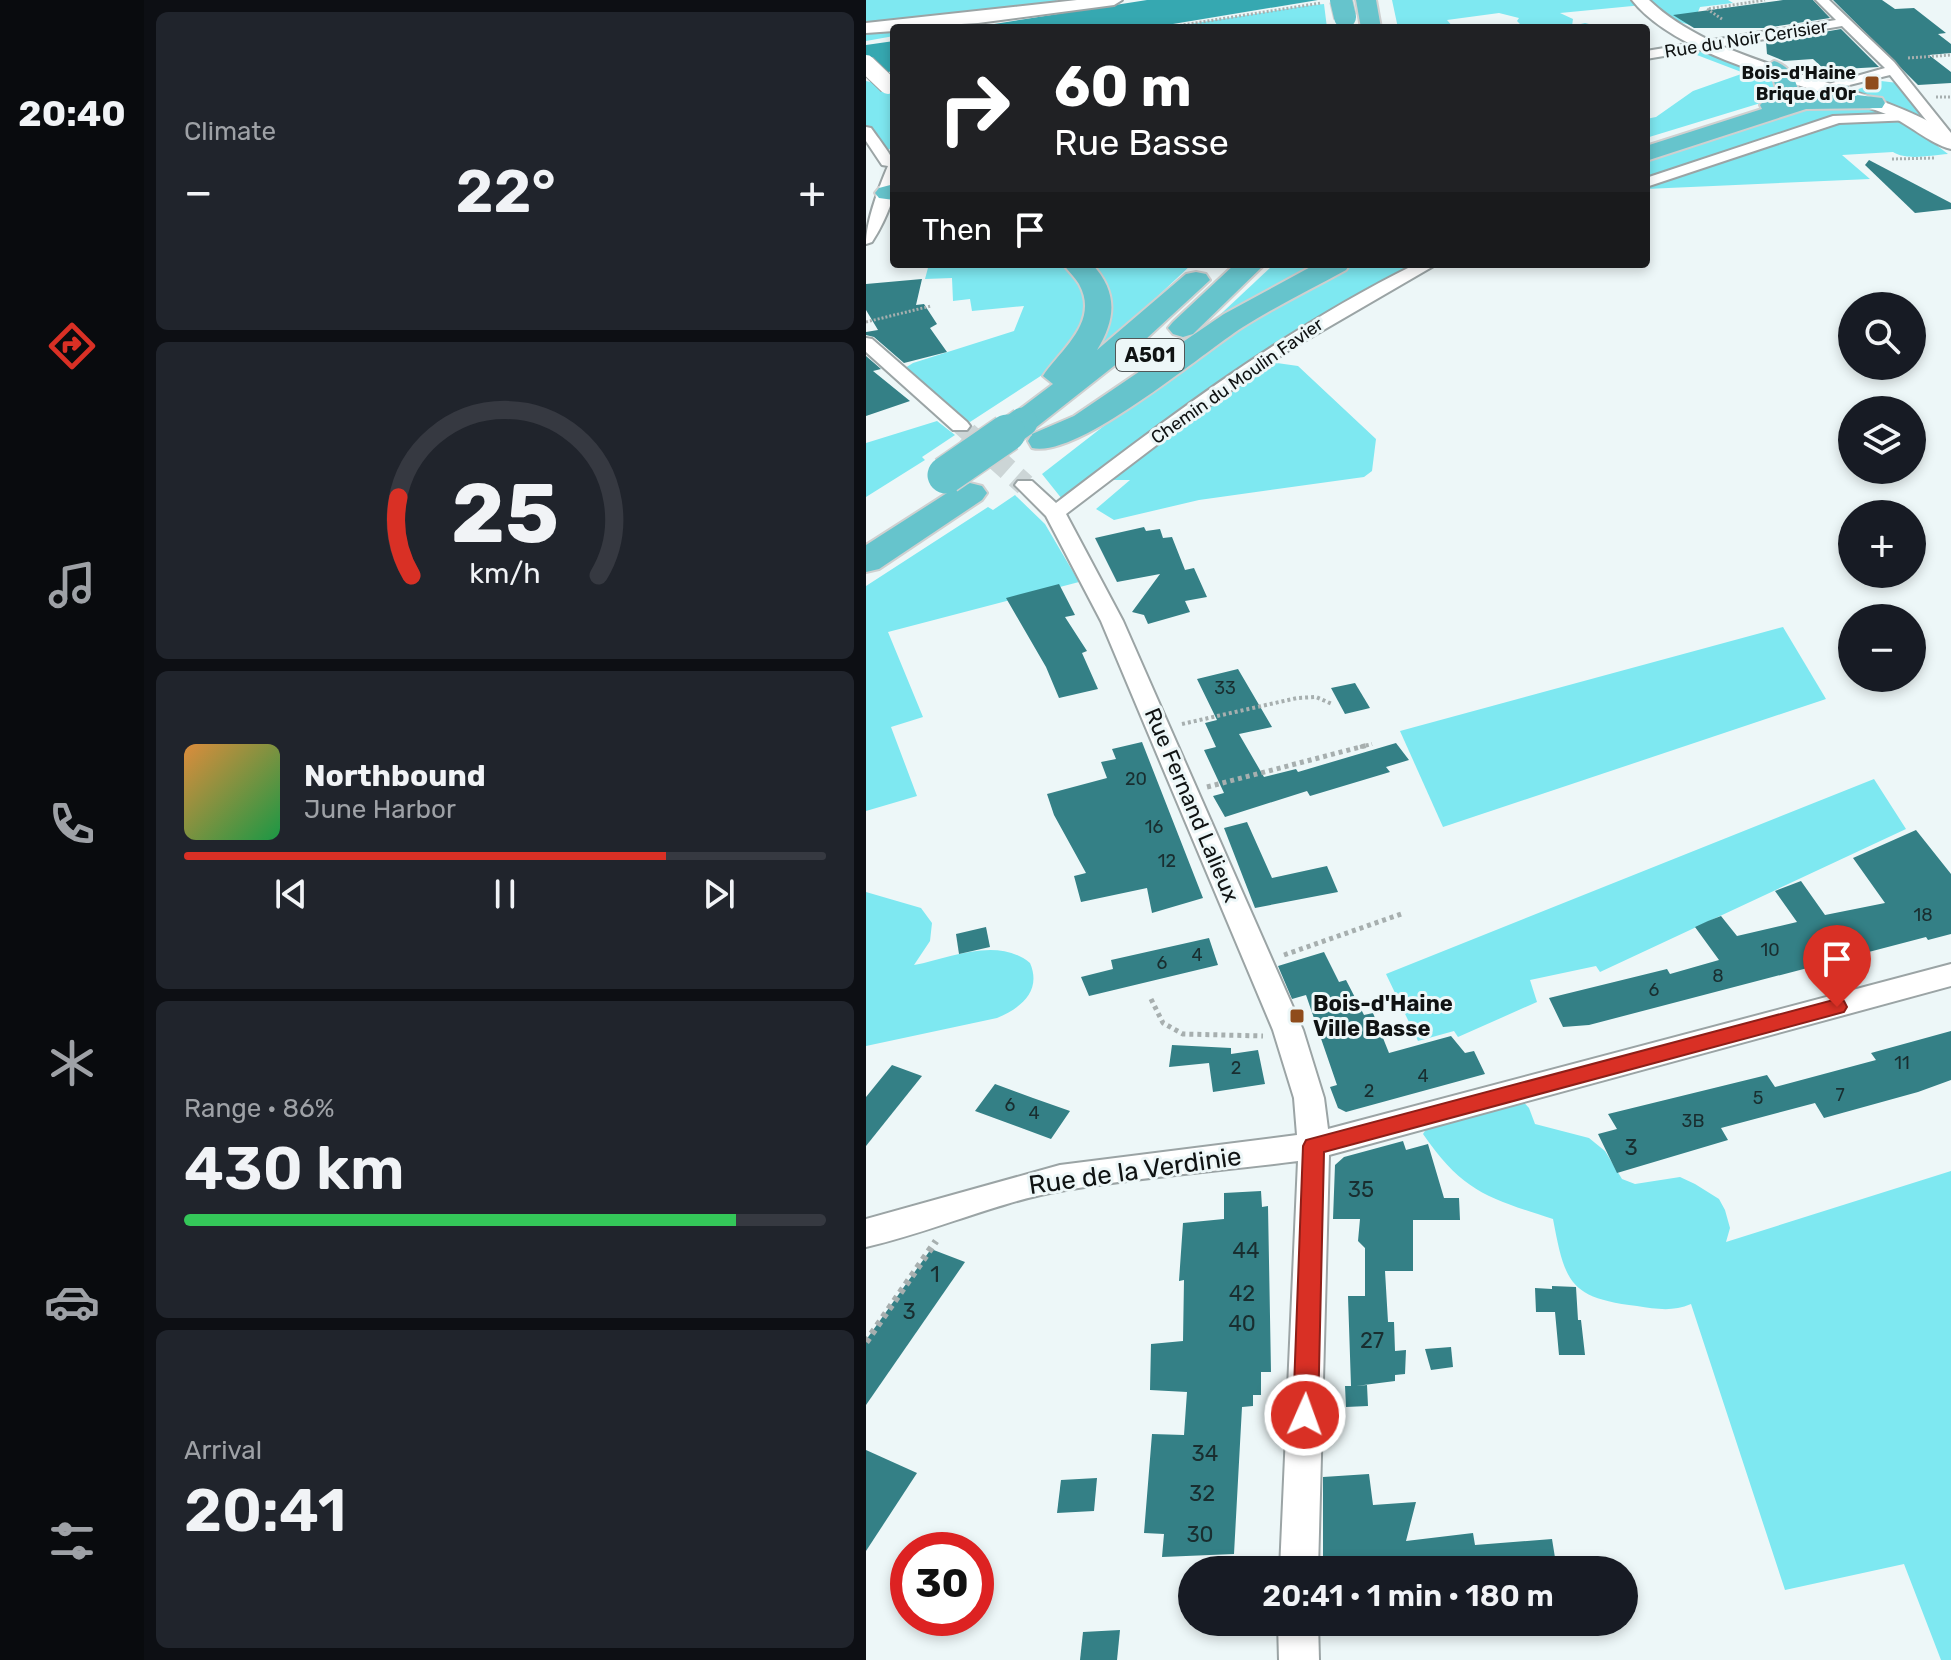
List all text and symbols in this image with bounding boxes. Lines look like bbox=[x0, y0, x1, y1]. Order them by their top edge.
street label: Rue du Noir Cerisier bbox=[1663, 15, 1829, 63]
text: 60 m bbox=[1054, 54, 1192, 120]
icon: right bbox=[922, 56, 1026, 160]
place label: Bois-d'Haine Brique d'Or bbox=[1742, 62, 1856, 105]
marker: Bois-d'Haine Brique d'Or bbox=[1863, 74, 1881, 92]
text: 20:40 bbox=[18, 92, 126, 135]
text: Climate bbox=[184, 116, 276, 147]
text: Rue Basse bbox=[1054, 121, 1229, 164]
text: 22° bbox=[455, 156, 556, 227]
text: − bbox=[184, 166, 213, 218]
text: + bbox=[799, 166, 826, 218]
icon: arrive bbox=[1008, 208, 1052, 252]
text: Then bbox=[922, 212, 992, 248]
map controls bbox=[1838, 292, 1926, 692]
button: search bbox=[1838, 292, 1926, 380]
street label: Chemin du Moulin Favier bbox=[1147, 313, 1327, 449]
icon: directions bbox=[44, 318, 100, 374]
road number: A501 bbox=[1116, 339, 1184, 371]
button: layers bbox=[1838, 396, 1926, 484]
text: 25 bbox=[451, 464, 559, 563]
button: + bbox=[1838, 500, 1926, 588]
icon: music bbox=[44, 557, 100, 613]
text: km/h bbox=[469, 557, 541, 591]
button: − bbox=[1838, 604, 1926, 692]
house number: 33 bbox=[1214, 677, 1236, 699]
street label: Rue Fernand Lalieux bbox=[1139, 704, 1245, 906]
text: Northbound bbox=[304, 758, 486, 794]
house number: 20 bbox=[1125, 768, 1147, 790]
text: June Harbor bbox=[304, 794, 456, 825]
icon: phone bbox=[44, 796, 100, 852]
house number: 16 bbox=[1145, 816, 1163, 838]
house number: 12 bbox=[1158, 850, 1176, 872]
icon: previous bbox=[269, 872, 313, 916]
icon: pause bbox=[483, 872, 527, 916]
icon: next bbox=[697, 872, 741, 916]
house number: 18 bbox=[1913, 904, 1933, 926]
pin bbox=[1803, 925, 1871, 1007]
icon: arrive bbox=[1815, 937, 1859, 981]
house number: 10 bbox=[1760, 939, 1780, 961]
house number: 4 bbox=[1191, 944, 1203, 966]
house number: 6 bbox=[1157, 952, 1168, 974]
house number: 8 bbox=[1712, 965, 1724, 987]
house number: 6 bbox=[1649, 979, 1660, 1001]
place label: Bois-d'Haine Ville Basse bbox=[1313, 990, 1453, 1042]
marker: Bois-d'Haine Ville Basse bbox=[1288, 1007, 1306, 1025]
icon: climate bbox=[44, 1035, 100, 1091]
house number: 11 bbox=[1894, 1052, 1910, 1074]
house number: 2 bbox=[1231, 1057, 1241, 1079]
house number: 4 bbox=[1417, 1065, 1429, 1087]
house number: 2 bbox=[1364, 1080, 1374, 1102]
house number: 7 bbox=[1835, 1084, 1845, 1106]
house number: 5 bbox=[1753, 1087, 1763, 1109]
text: Range · 86% bbox=[184, 1093, 335, 1124]
house number: 6 bbox=[1005, 1094, 1016, 1116]
house number: 4 bbox=[1028, 1102, 1040, 1124]
house number: 3B bbox=[1682, 1110, 1704, 1132]
text: 430 km bbox=[184, 1133, 405, 1204]
house number: 3 bbox=[1624, 1134, 1638, 1161]
street label: Rue de la Verdinie bbox=[1027, 1141, 1243, 1201]
house number: 35 bbox=[1348, 1176, 1374, 1203]
house number: 44 bbox=[1232, 1237, 1260, 1264]
house number: 1 bbox=[930, 1261, 940, 1288]
icon: car bbox=[44, 1274, 100, 1330]
house number: 42 bbox=[1229, 1280, 1255, 1307]
house number: 3 bbox=[902, 1298, 916, 1325]
house number: 40 bbox=[1228, 1310, 1256, 1337]
house number: 27 bbox=[1360, 1327, 1384, 1354]
position arrow bbox=[1263, 1373, 1347, 1457]
text: Arrival bbox=[184, 1435, 262, 1466]
house number: 34 bbox=[1192, 1440, 1218, 1467]
text: 20:41 bbox=[184, 1475, 346, 1546]
house number: 32 bbox=[1189, 1480, 1215, 1507]
icon: filters bbox=[44, 1513, 100, 1569]
house number: 30 bbox=[1186, 1521, 1214, 1548]
speed limit sign: 30 bbox=[890, 1532, 994, 1636]
text: 20:41 · 1 min · 180 m bbox=[1262, 1578, 1554, 1614]

